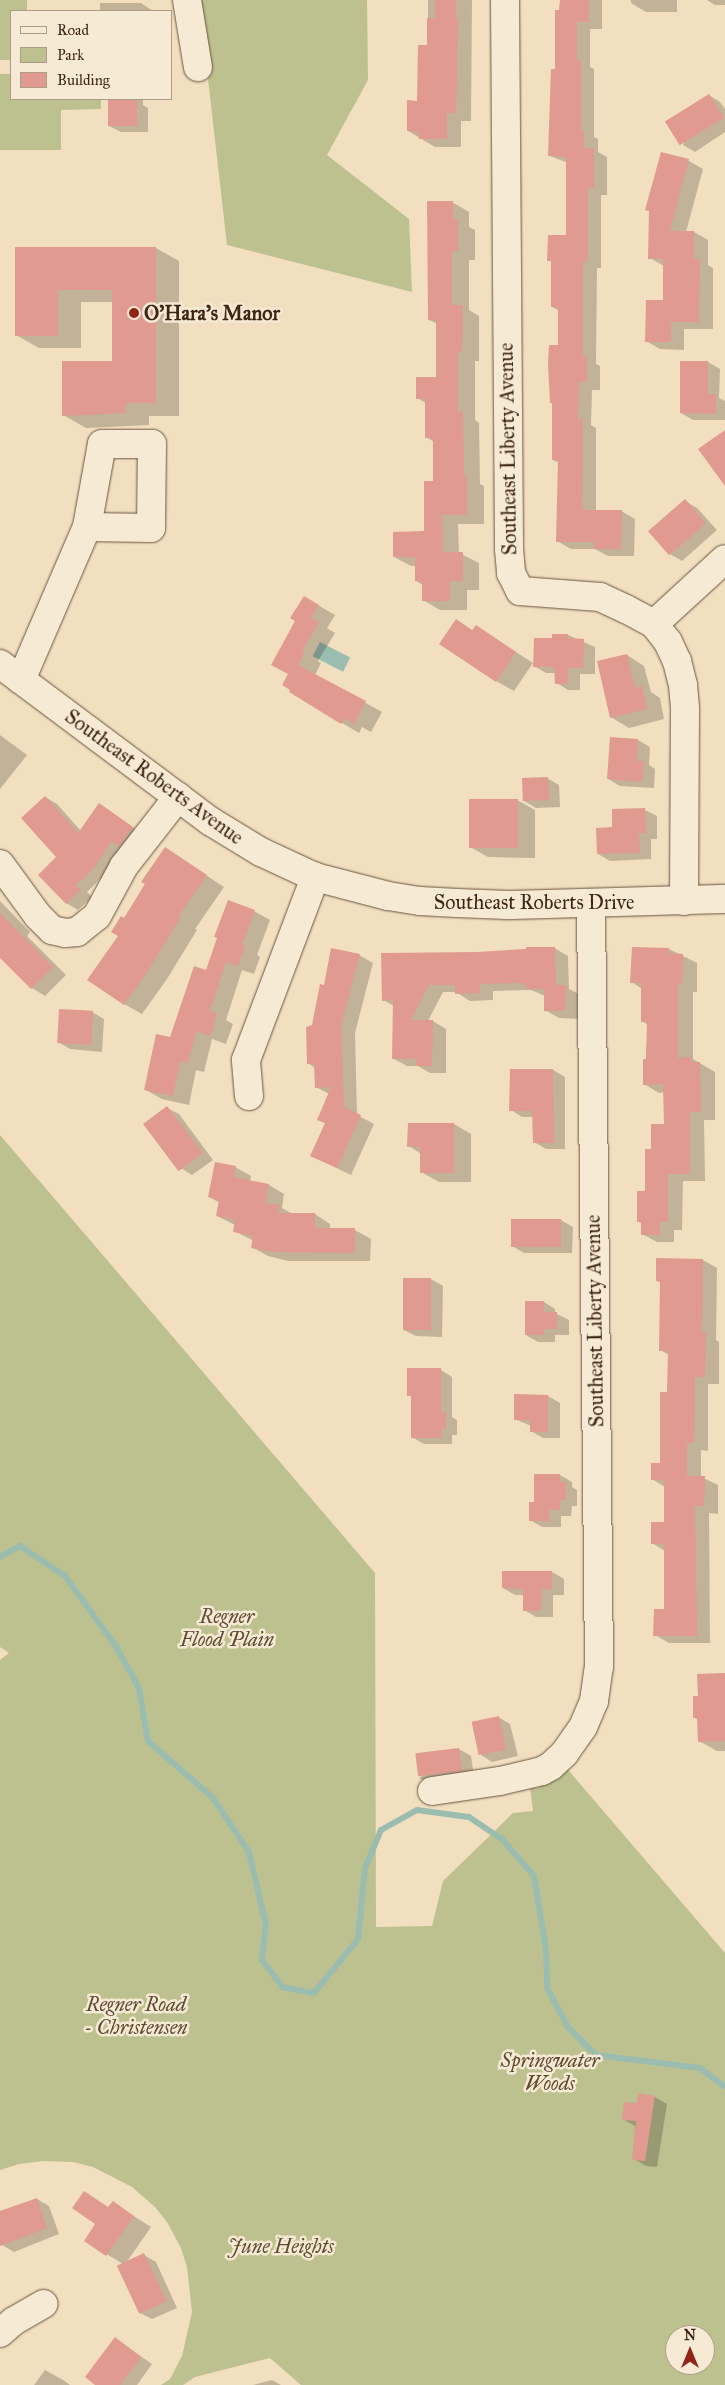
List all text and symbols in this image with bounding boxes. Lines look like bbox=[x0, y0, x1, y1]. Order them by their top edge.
legend bbox=[10, 10, 172, 100]
text: Road bbox=[57, 21, 89, 39]
text: Park bbox=[57, 46, 84, 64]
text: Building bbox=[57, 71, 110, 89]
place label: O'Hara's Manor bbox=[144, 301, 280, 325]
marker: O'Hara's Manor bbox=[128, 307, 140, 319]
street label: Southeast Liberty Avenue bbox=[494, 343, 522, 555]
street label: Southeast Roberts Avenue bbox=[60, 704, 248, 850]
street label: Southeast Roberts Drive bbox=[434, 890, 634, 914]
street label: Southeast Liberty Avenue bbox=[581, 1215, 609, 1427]
park label: Regner Flood Plain bbox=[180, 1605, 274, 1652]
park label: Regner Road - Christensen bbox=[84, 1993, 188, 2040]
park label: Springwater Woods bbox=[500, 2048, 600, 2095]
park label: June Heights bbox=[228, 2234, 334, 2258]
north arrow bbox=[665, 2325, 715, 2375]
text: N bbox=[684, 2327, 696, 2344]

